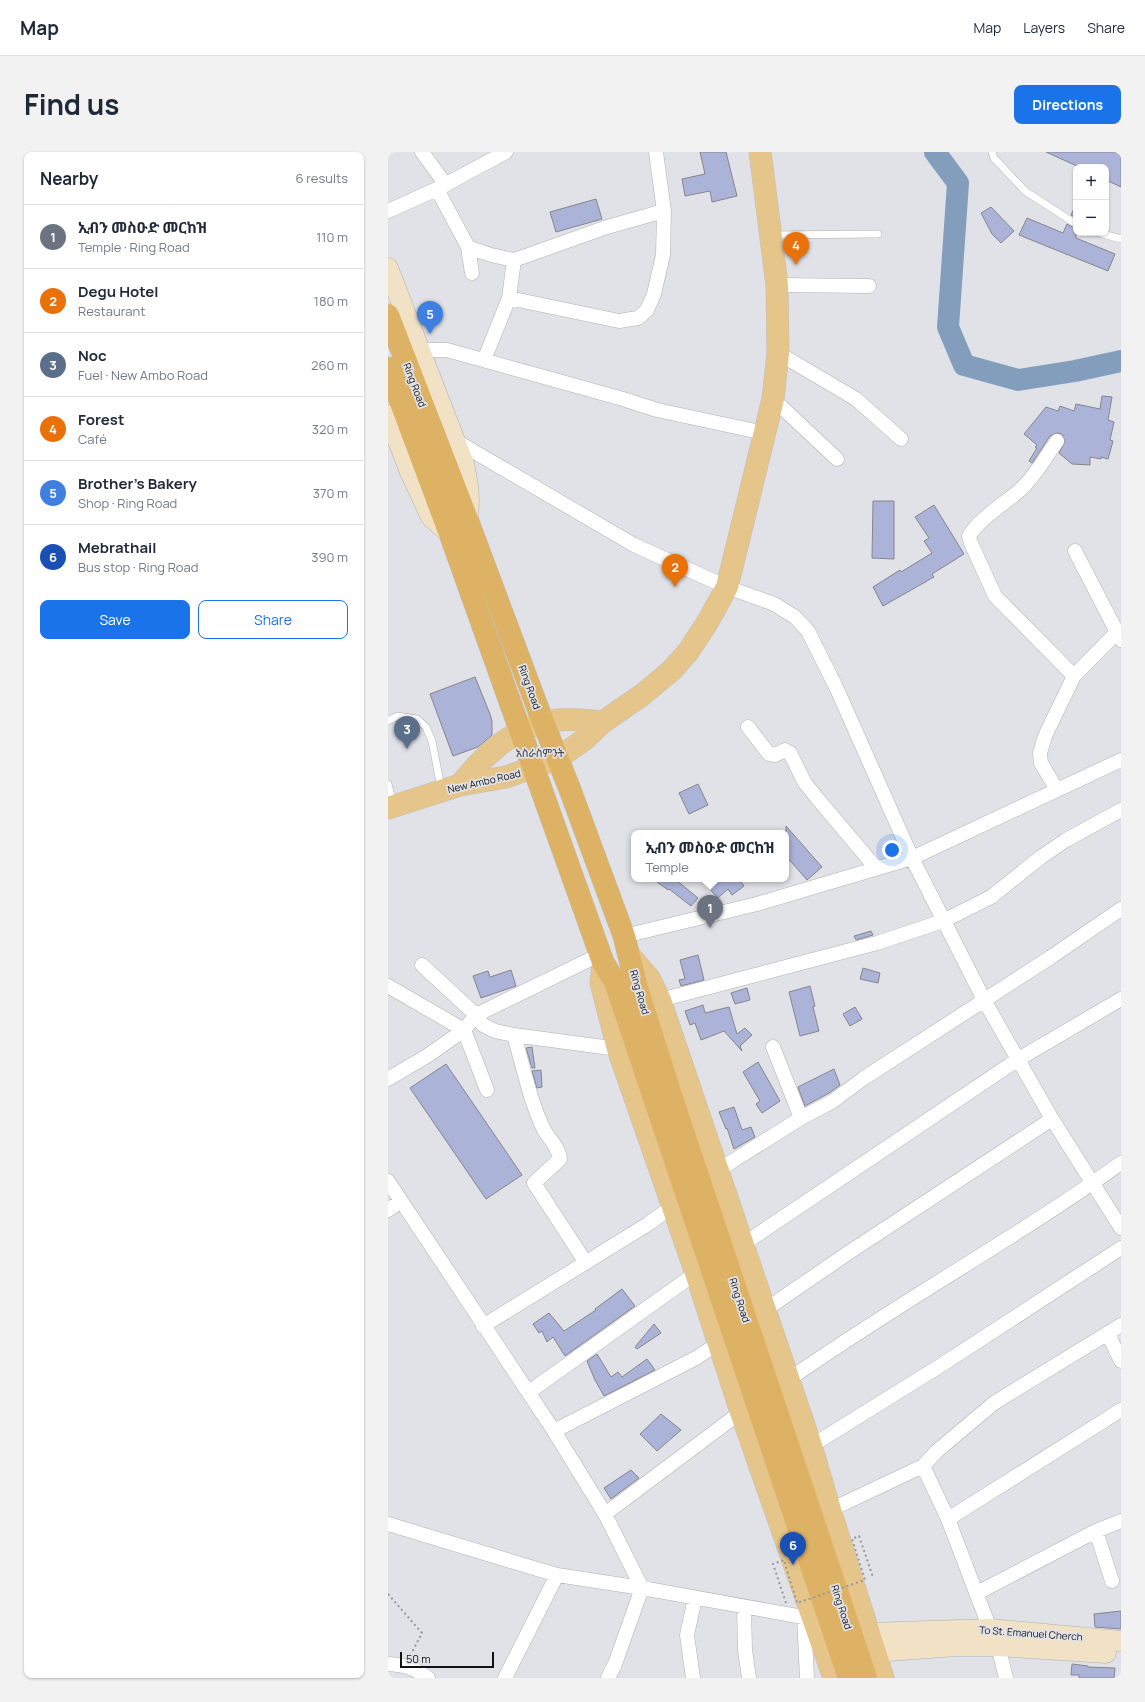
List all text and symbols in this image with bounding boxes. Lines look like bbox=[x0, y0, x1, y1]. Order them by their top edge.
text: Map bbox=[20, 15, 59, 41]
text: Map bbox=[973, 18, 1001, 37]
text: Layers bbox=[1023, 18, 1065, 37]
text: Share bbox=[1087, 18, 1125, 37]
text: Find us bbox=[24, 85, 119, 123]
button: Directions bbox=[1014, 85, 1121, 124]
map controls bbox=[1073, 164, 1109, 236]
button: + bbox=[1073, 164, 1109, 200]
text: Nearby bbox=[40, 167, 98, 190]
text: 6 results bbox=[296, 169, 348, 187]
button: − bbox=[1073, 200, 1109, 236]
text: ኢብን መስዑድ መርከዝ bbox=[78, 217, 207, 238]
text: 1 bbox=[50, 228, 56, 246]
text: 110 m bbox=[316, 228, 348, 246]
pin: 4 bbox=[783, 232, 809, 265]
text: Temple · Ring Road bbox=[78, 238, 190, 256]
text: Degu Hotel bbox=[78, 281, 159, 302]
text: 2 bbox=[49, 292, 57, 310]
text: 180 m bbox=[314, 292, 348, 310]
pin: 5 bbox=[417, 301, 443, 334]
text: Restaurant bbox=[78, 302, 145, 320]
text: Noc bbox=[78, 345, 107, 366]
text: 3 bbox=[49, 356, 57, 374]
text: 260 m bbox=[311, 356, 348, 374]
street label: Ring Road bbox=[400, 361, 430, 409]
text: Fuel · New Ambo Road bbox=[78, 366, 208, 384]
text: Forest bbox=[78, 409, 124, 430]
text: 4 bbox=[49, 420, 57, 438]
text: 320 m bbox=[312, 420, 348, 438]
text: Café bbox=[78, 430, 107, 448]
text: Brother's Bakery bbox=[78, 473, 197, 494]
text: 5 bbox=[49, 484, 57, 502]
text: 370 m bbox=[313, 484, 348, 502]
text: Shop · Ring Road bbox=[78, 494, 177, 512]
text: Mebrathail bbox=[78, 537, 156, 558]
text: 6 bbox=[49, 548, 57, 566]
text: 390 m bbox=[311, 548, 348, 566]
pin: 2 bbox=[662, 554, 688, 587]
text: Bus stop · Ring Road bbox=[78, 558, 198, 576]
button: Save bbox=[40, 600, 190, 639]
button: Share bbox=[198, 600, 348, 639]
street label: Ring Road bbox=[516, 663, 545, 711]
pin: 3 bbox=[394, 716, 420, 749]
district label: አስራስምንት bbox=[516, 745, 565, 760]
street label: New Ambo Road bbox=[446, 766, 522, 796]
popup bbox=[631, 830, 789, 882]
text: ኢብን መስዑድ መርከዝ bbox=[645, 837, 775, 858]
your location bbox=[882, 840, 902, 860]
text: Temple bbox=[645, 858, 689, 876]
pin: 1 bbox=[697, 895, 723, 928]
street label: Ring Road bbox=[627, 968, 653, 1016]
street label: Ring Road bbox=[726, 1276, 754, 1324]
pin: 6 bbox=[780, 1532, 806, 1565]
street label: Ring Road bbox=[828, 1583, 856, 1631]
street label: To St. Emanuel Cherch bbox=[979, 1622, 1083, 1644]
scale bar bbox=[400, 1650, 494, 1669]
text: 50 m bbox=[406, 1651, 431, 1666]

